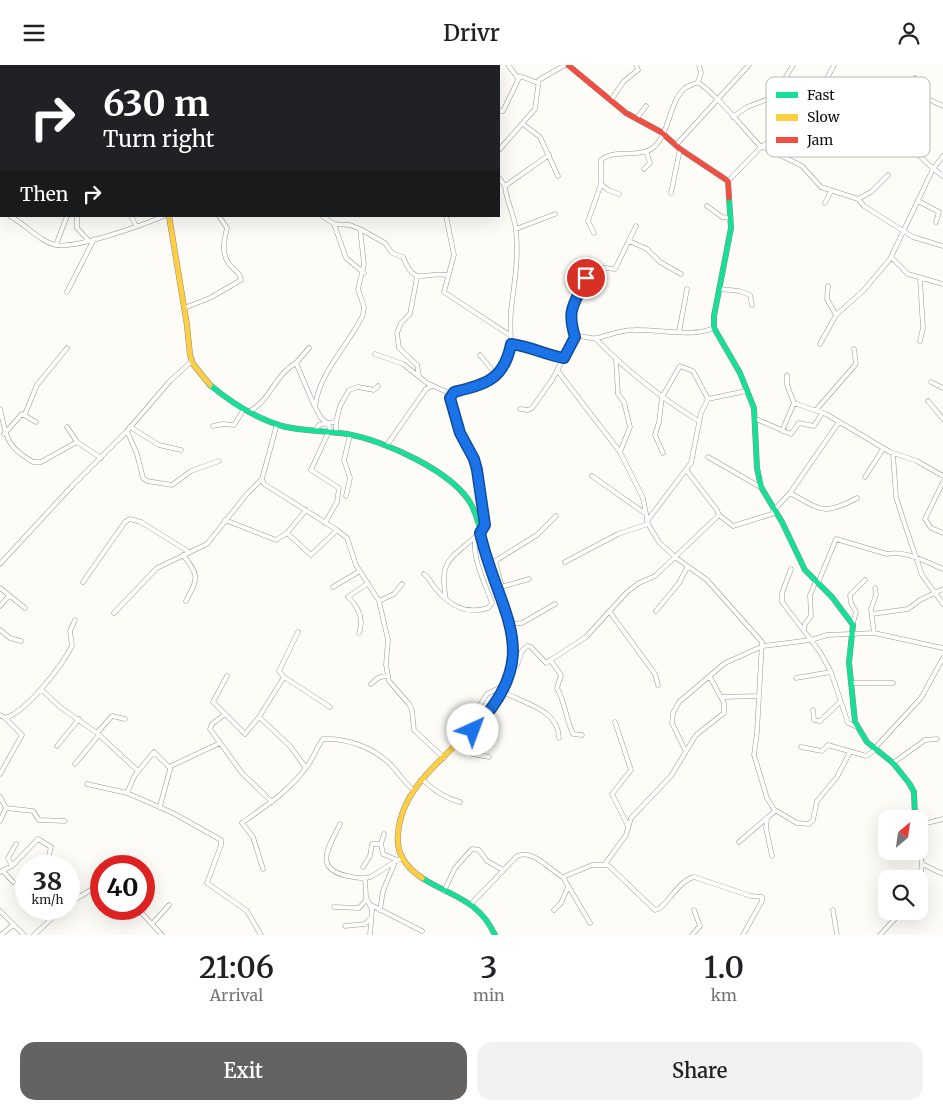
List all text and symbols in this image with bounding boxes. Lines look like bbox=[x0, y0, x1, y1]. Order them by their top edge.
icon: menu bbox=[20, 19, 48, 47]
text: Drivr bbox=[443, 19, 500, 47]
icon: person bbox=[895, 19, 923, 47]
legend bbox=[766, 77, 930, 157]
text: 630 m bbox=[103, 82, 209, 126]
icon: right bbox=[20, 85, 85, 150]
text: Fast bbox=[807, 86, 835, 104]
text: Slow bbox=[807, 108, 840, 126]
text: Turn right bbox=[103, 125, 214, 153]
text: Jam bbox=[806, 131, 833, 149]
icon: right bbox=[78, 180, 106, 208]
text: Then bbox=[20, 182, 68, 206]
pin bbox=[565, 257, 607, 299]
icon: arrive bbox=[572, 264, 600, 292]
position arrow bbox=[446, 703, 498, 755]
north arrow bbox=[878, 810, 928, 860]
map controls bbox=[878, 810, 928, 920]
speed limit sign: 40 bbox=[90, 855, 155, 920]
text: 38 bbox=[33, 865, 62, 897]
button: search bbox=[878, 870, 928, 920]
text: km/h bbox=[32, 892, 63, 907]
text: 21:06 bbox=[199, 948, 274, 986]
text: 3 bbox=[480, 948, 497, 986]
text: 1.0 bbox=[704, 948, 744, 986]
text: Arrival bbox=[210, 985, 263, 1005]
text: min bbox=[473, 985, 505, 1005]
text: km bbox=[711, 985, 737, 1005]
button: Exit bbox=[20, 1042, 467, 1100]
button: Share bbox=[477, 1042, 923, 1100]

